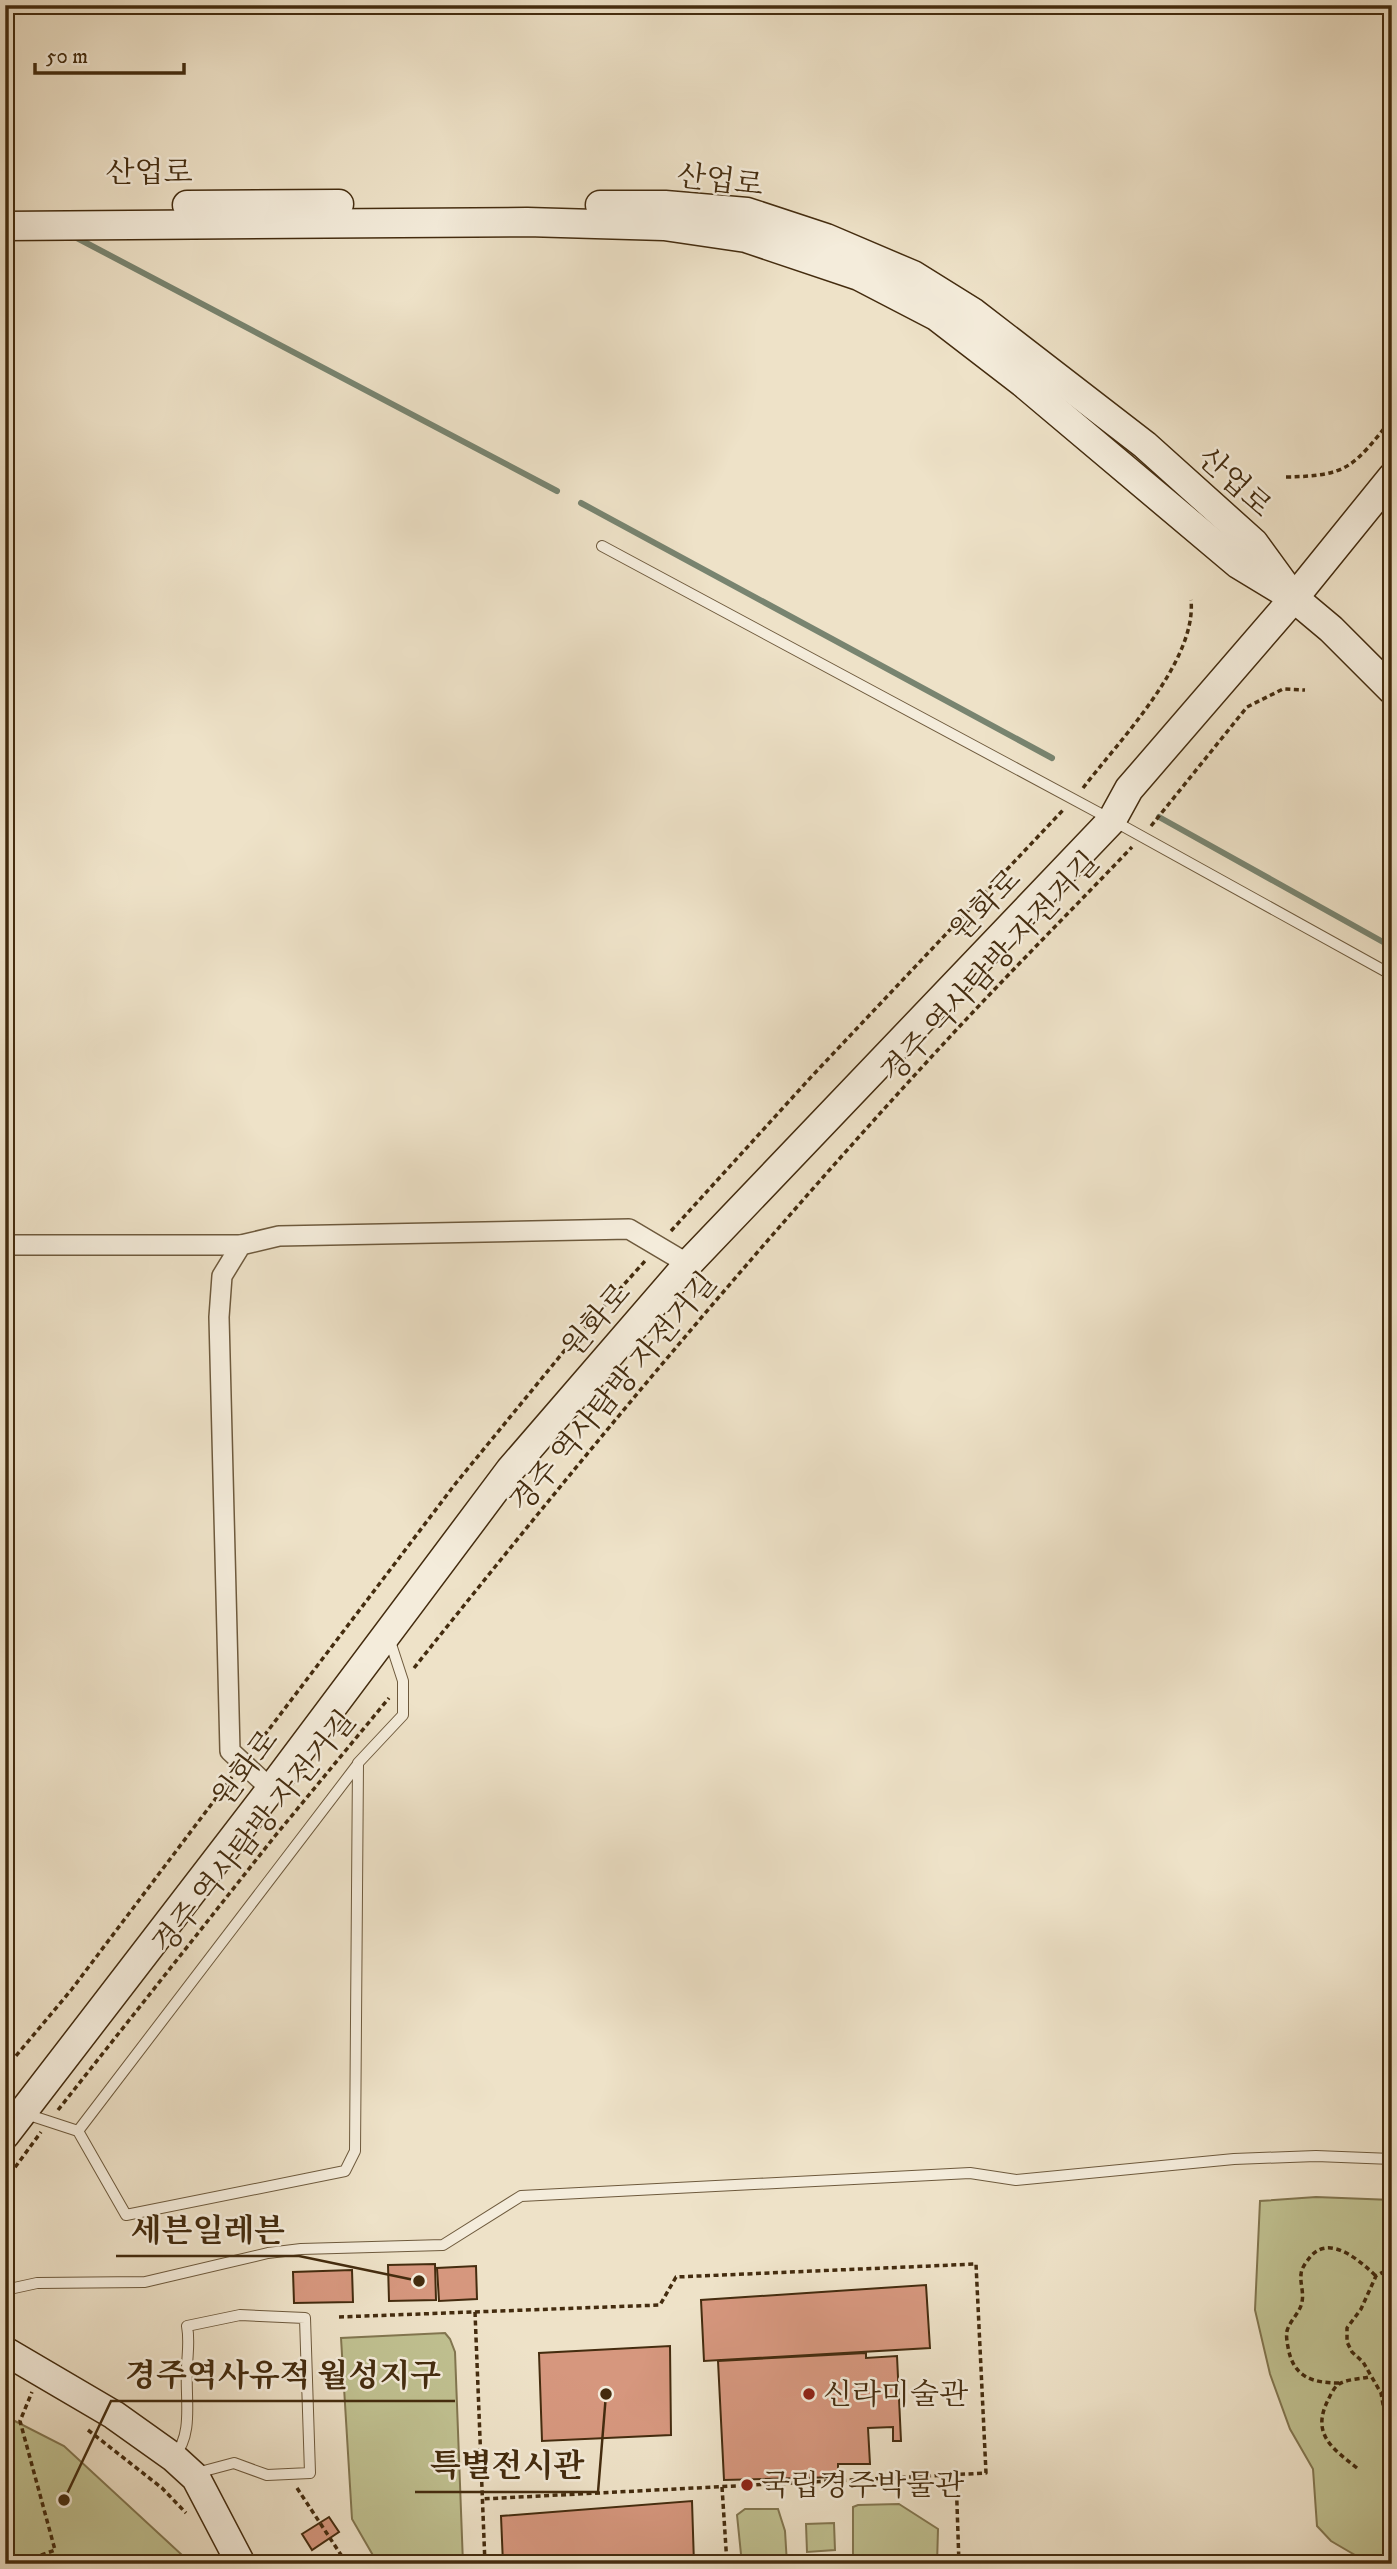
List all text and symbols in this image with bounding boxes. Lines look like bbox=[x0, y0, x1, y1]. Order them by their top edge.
scale bar bbox=[35, 32, 184, 76]
text: 50 m bbox=[46, 44, 88, 70]
street label: 산업로 bbox=[106, 155, 192, 192]
street label: 산업로 bbox=[674, 158, 765, 205]
street label: 산업로 bbox=[1189, 440, 1279, 526]
street label: 경주 역사탐방 자전거길 bbox=[874, 845, 1108, 1091]
street label: 원화로 bbox=[943, 862, 1030, 950]
street label: 경주 역사탐방 자전거길 bbox=[503, 1265, 726, 1521]
street label: 원화로 bbox=[555, 1276, 640, 1366]
street label: 경주 역사탐방 자전거길 bbox=[146, 1704, 365, 1962]
street label: 원화로 bbox=[205, 1723, 287, 1815]
callout: 세븐일레븐 bbox=[116, 2203, 299, 2256]
text: 세븐일레븐 bbox=[131, 2212, 285, 2252]
callout: 경주역사유적 월성지구 bbox=[111, 2348, 455, 2401]
text: 경주역사유적 월성지구 bbox=[125, 2357, 441, 2397]
place label: 신라미술관 bbox=[823, 2377, 969, 2414]
marker: 신라미술관 bbox=[801, 2386, 817, 2402]
callout: 특별전시관 bbox=[415, 2439, 598, 2492]
text: 특별전시관 bbox=[430, 2447, 585, 2487]
place label: 국립경주박물관 bbox=[761, 2468, 965, 2505]
marker: 국립경주박물관 bbox=[739, 2477, 755, 2493]

